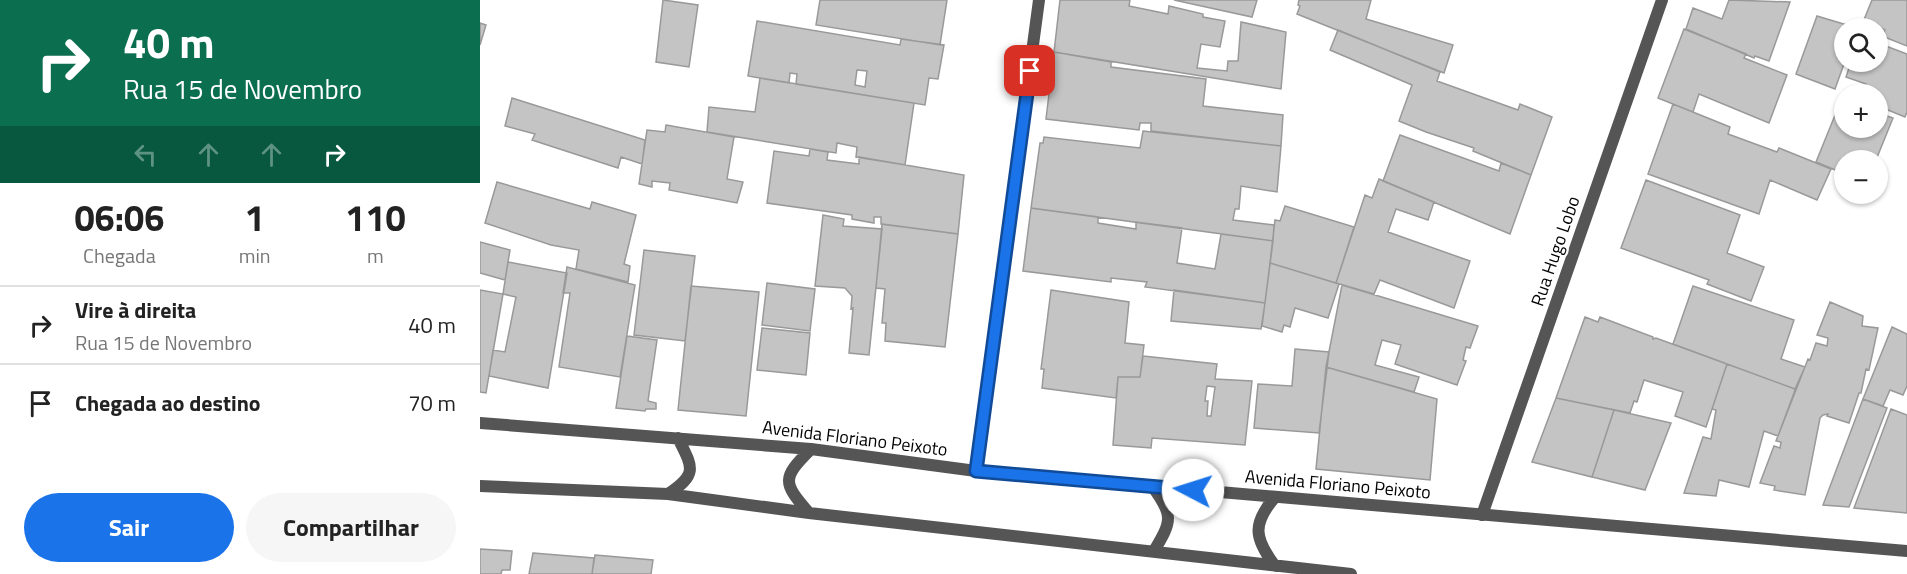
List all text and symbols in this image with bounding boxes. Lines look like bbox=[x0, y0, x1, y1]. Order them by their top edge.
text: 40 m bbox=[123, 10, 215, 74]
map controls bbox=[1834, 18, 1888, 204]
button: search bbox=[1834, 18, 1888, 72]
icon: right bbox=[24, 24, 102, 102]
pin bbox=[1004, 45, 1055, 96]
icon: arrive bbox=[1013, 54, 1046, 87]
text: Rua 15 de Novembro bbox=[123, 68, 362, 109]
button: + bbox=[1834, 84, 1888, 138]
icon: left bbox=[129, 138, 162, 171]
icon: ahead bbox=[192, 138, 225, 171]
icon: ahead bbox=[255, 138, 288, 171]
icon: right bbox=[318, 138, 351, 171]
button: − bbox=[1834, 150, 1888, 204]
text: 06:06 bbox=[74, 190, 164, 245]
text: 1 bbox=[245, 190, 265, 245]
text: 110 bbox=[345, 190, 406, 245]
street label: Rua Hugo Lobo bbox=[1524, 192, 1586, 310]
text: Chegada bbox=[83, 240, 156, 271]
text: min bbox=[239, 240, 271, 271]
text: m bbox=[367, 240, 384, 271]
text: Vire à direita bbox=[75, 293, 196, 327]
text: 40 m bbox=[408, 308, 456, 342]
icon: right bbox=[24, 309, 57, 342]
text: Rua 15 de Novembro bbox=[75, 327, 252, 358]
text: Chegada ao destino bbox=[75, 386, 261, 420]
text: 70 m bbox=[408, 386, 456, 420]
icon: arrive bbox=[24, 387, 57, 420]
street label: Avenida Floriano Peixoto bbox=[761, 413, 949, 463]
position arrow bbox=[1161, 458, 1225, 522]
street label: Avenida Floriano Peixoto bbox=[1244, 462, 1432, 506]
button: Sair bbox=[24, 493, 234, 562]
button: Compartilhar bbox=[246, 493, 456, 562]

